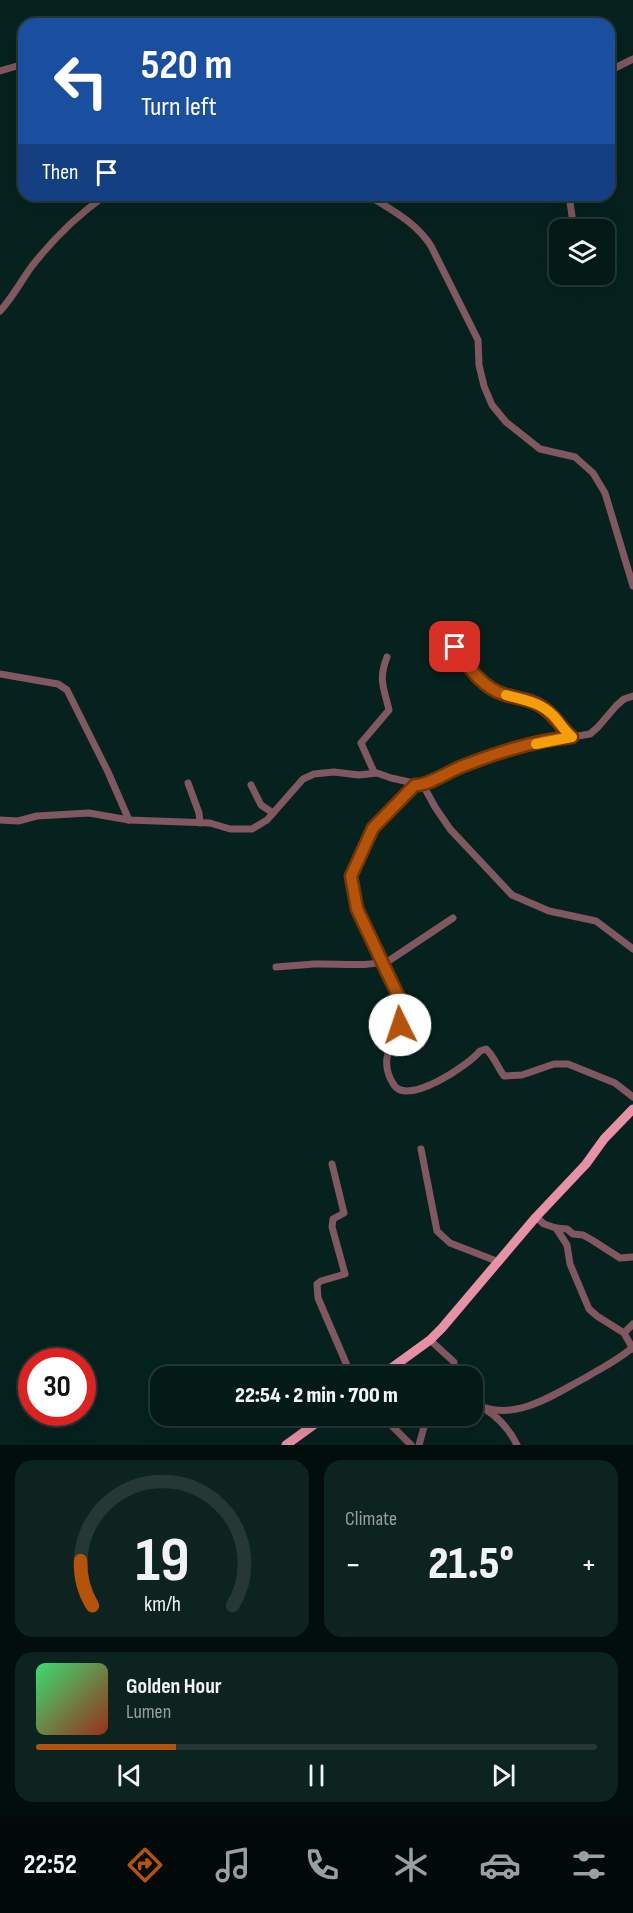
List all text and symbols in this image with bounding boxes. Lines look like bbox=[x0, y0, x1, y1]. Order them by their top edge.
text: 520 m bbox=[141, 40, 232, 91]
icon: left bbox=[42, 42, 120, 120]
text: Turn left bbox=[141, 91, 217, 123]
icon: arrive bbox=[90, 156, 123, 189]
text: Then bbox=[42, 159, 78, 186]
map controls bbox=[549, 219, 615, 285]
button: layers bbox=[549, 219, 615, 285]
pin bbox=[429, 621, 480, 672]
icon: arrive bbox=[438, 630, 471, 663]
position arrow bbox=[368, 993, 432, 1057]
speed limit sign: 30 bbox=[18, 1348, 96, 1426]
text: 22:54 · 2 min · 700 m bbox=[235, 1382, 398, 1409]
text: Climate bbox=[345, 1507, 397, 1531]
text: 19 bbox=[135, 1524, 189, 1599]
text: 21.5° bbox=[428, 1537, 514, 1592]
text: − bbox=[345, 1545, 361, 1585]
text: + bbox=[581, 1545, 597, 1585]
text: km/h bbox=[143, 1592, 181, 1617]
text: Golden Hour bbox=[126, 1673, 222, 1700]
text: Lumen bbox=[126, 1700, 171, 1724]
icon: previous bbox=[113, 1759, 146, 1792]
icon: pause bbox=[300, 1759, 333, 1792]
icon: next bbox=[487, 1759, 520, 1792]
icon: directions bbox=[124, 1844, 166, 1886]
icon: music bbox=[212, 1844, 254, 1886]
icon: phone bbox=[301, 1844, 343, 1886]
icon: climate bbox=[390, 1844, 432, 1886]
icon: car bbox=[479, 1844, 521, 1886]
icon: filters bbox=[568, 1844, 610, 1886]
text: 22:52 bbox=[23, 1849, 77, 1881]

